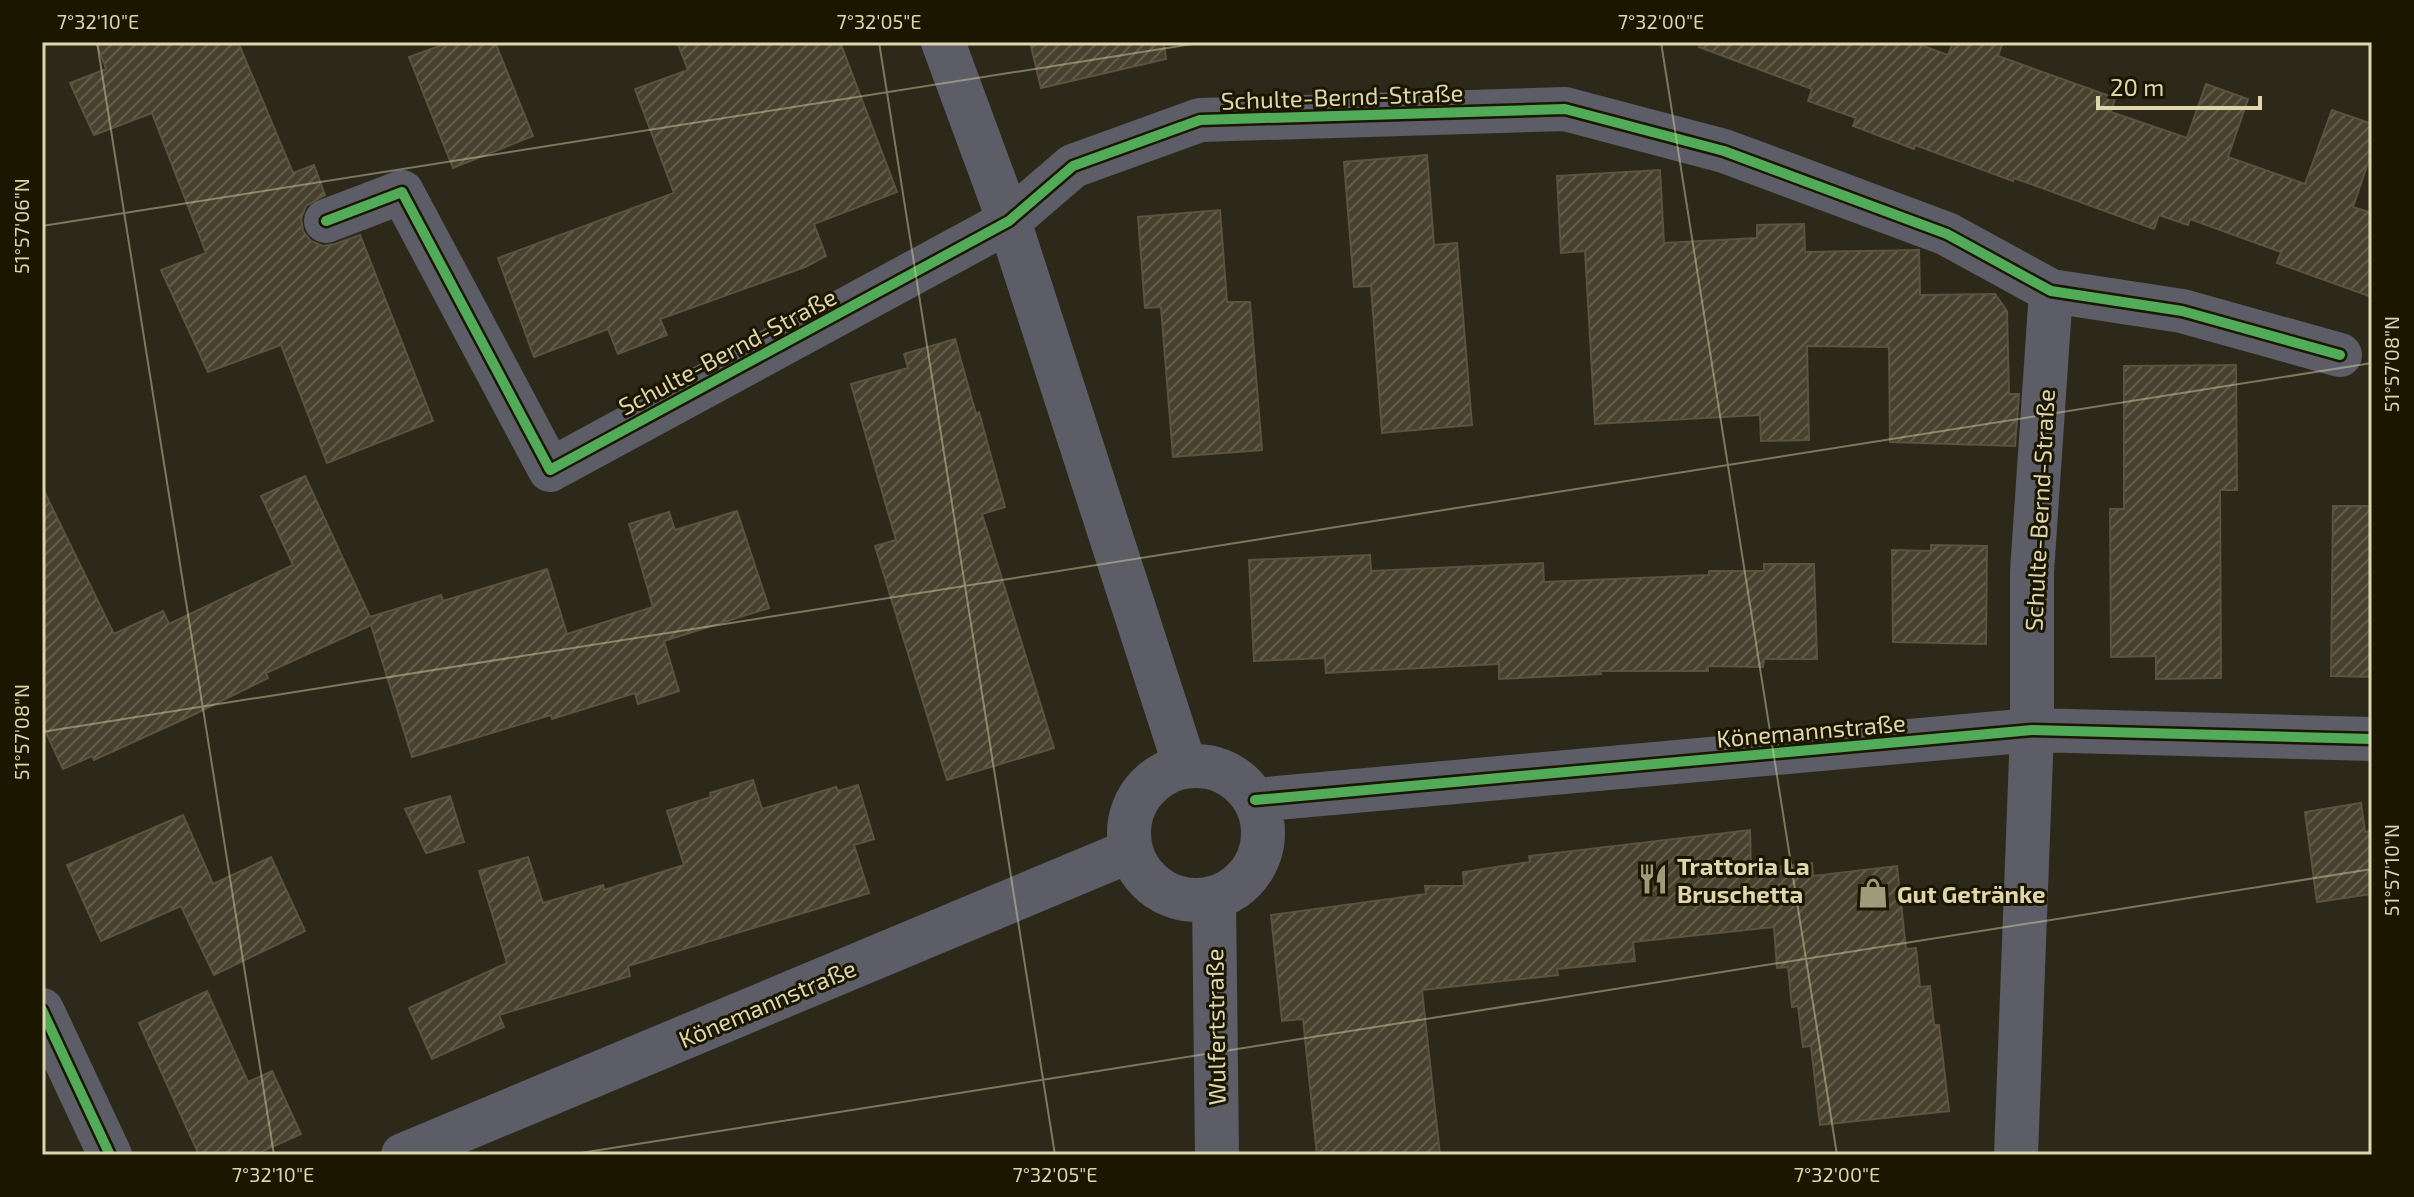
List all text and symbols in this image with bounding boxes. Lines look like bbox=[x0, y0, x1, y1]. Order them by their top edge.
text: 7°32'10"E bbox=[57, 9, 139, 33]
text: 7°32'05"E bbox=[836, 9, 922, 33]
text: 7°32'00"E bbox=[1618, 9, 1704, 33]
scale bar bbox=[2098, 60, 2260, 110]
text: 20 m bbox=[2110, 72, 2164, 101]
street label: Schulte-Bernd-Straße bbox=[1220, 77, 1464, 115]
text: 51°57'06"N bbox=[9, 178, 33, 274]
street label: Schulte-Bernd-Straße bbox=[613, 281, 841, 421]
text: 51°57'08"N bbox=[2379, 316, 2403, 412]
street label: Schulte-Bernd-Straße bbox=[2018, 388, 2060, 632]
text: 51°57'08"N bbox=[9, 684, 33, 780]
street label: Könemannstraße bbox=[1715, 707, 1907, 753]
text: 51°57'10"N bbox=[2379, 824, 2403, 916]
place label: Trattoria La Bruschetta bbox=[1677, 851, 1810, 908]
restaurant icon: Trattoria La Bruschetta bbox=[1636, 862, 1670, 896]
shop icon: Gut Getränke bbox=[1856, 876, 1890, 910]
place label: Gut Getränke bbox=[1897, 879, 2046, 908]
street label: Wulfertstraße bbox=[1199, 948, 1231, 1106]
street label: Könemannstraße bbox=[674, 953, 860, 1053]
text: 7°32'10"E bbox=[232, 1162, 314, 1186]
text: 7°32'05"E bbox=[1012, 1162, 1098, 1186]
text: 7°32'00"E bbox=[1794, 1162, 1880, 1186]

